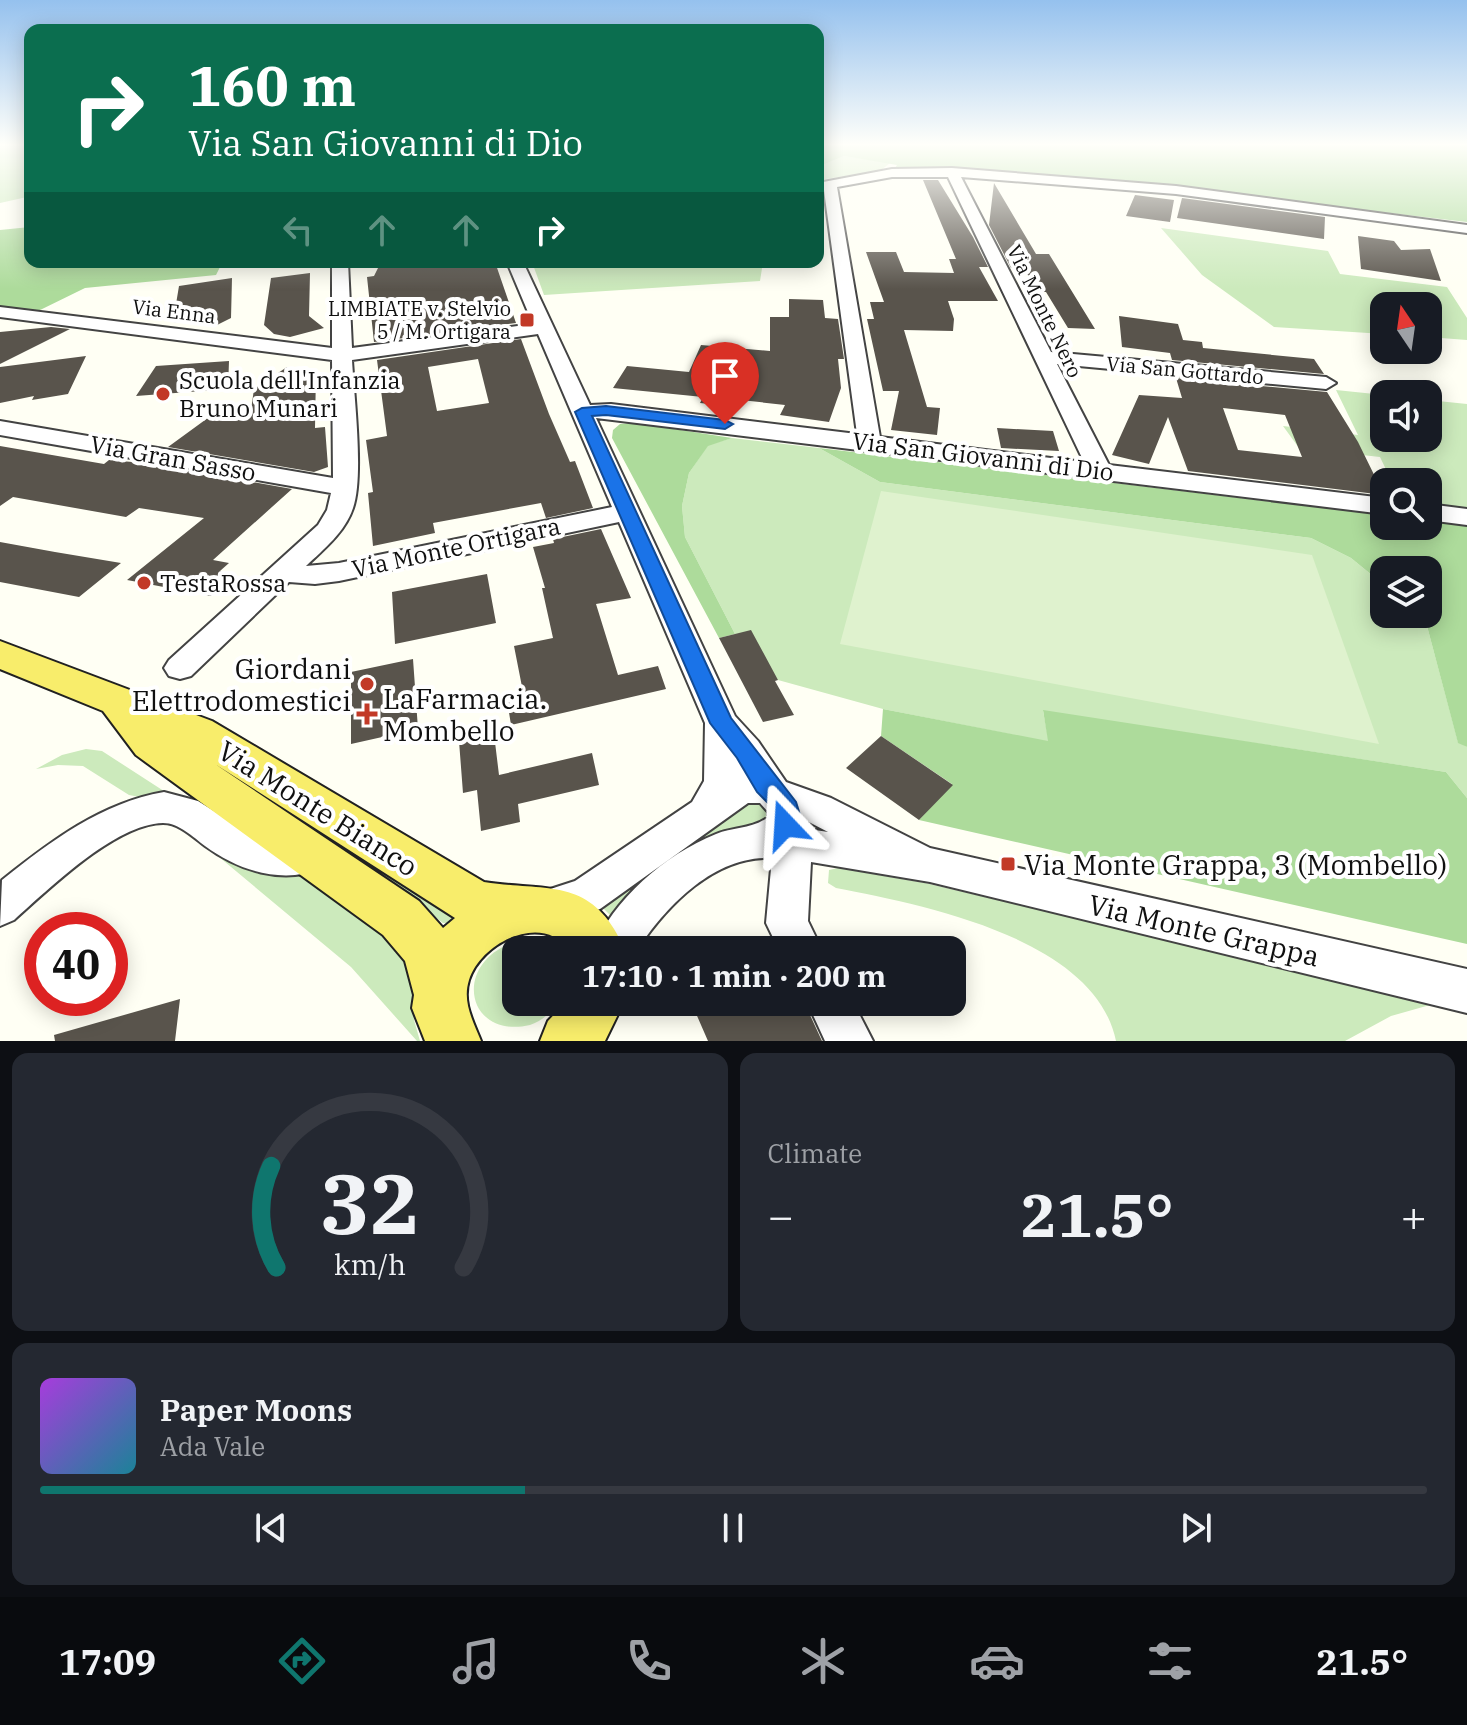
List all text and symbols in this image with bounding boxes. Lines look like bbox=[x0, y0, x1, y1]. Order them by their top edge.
text: 160 m bbox=[188, 49, 356, 121]
icon: right bbox=[56, 56, 160, 160]
text: Via San Giovanni di Dio bbox=[188, 119, 583, 166]
icon: left bbox=[276, 208, 320, 252]
icon: ahead bbox=[360, 208, 404, 252]
icon: ahead bbox=[444, 208, 488, 252]
icon: right bbox=[528, 208, 572, 252]
street label: Via Monte Nero bbox=[1001, 240, 1089, 382]
street label: Via Enna bbox=[131, 292, 217, 330]
north arrow bbox=[1370, 292, 1442, 364]
map controls bbox=[1370, 292, 1442, 628]
place label: LIMBIATE v. Stelvio 5 / M. Ortigara bbox=[328, 295, 511, 345]
marker: LIMBIATE v. Stelvio 5 / M. Ortigara bbox=[518, 311, 536, 329]
pin bbox=[691, 342, 759, 424]
street label: Via San Gottardo bbox=[1105, 350, 1265, 390]
icon: arrive bbox=[703, 354, 747, 398]
place label: Scuola dell'Infanzia Bruno Munari bbox=[179, 364, 401, 424]
button: sound bbox=[1370, 380, 1442, 452]
marker: Scuola dell'Infanzia Bruno Munari bbox=[154, 385, 172, 403]
street label: Via San Giovanni di Dio bbox=[850, 424, 1116, 488]
street label: Via Gran Sasso bbox=[88, 428, 258, 488]
button: search bbox=[1370, 468, 1442, 540]
street label: Via Monte Ortigara bbox=[349, 509, 563, 585]
button: layers bbox=[1370, 556, 1442, 628]
place label: TestaRossa bbox=[160, 567, 286, 599]
marker: TestaRossa bbox=[135, 574, 153, 592]
place label: Giordani Elettrodomestici bbox=[132, 650, 351, 719]
marker: Giordani Elettrodomestici bbox=[358, 675, 376, 693]
place label: LaFarmacia. Mombello bbox=[383, 680, 547, 749]
marker: LaFarmacia. Mombello bbox=[358, 705, 376, 723]
street label: Via Monte Bianco bbox=[211, 732, 425, 884]
position arrow bbox=[743, 783, 827, 867]
place label: Via Monte Grappa, 3 (Mombello) bbox=[1024, 846, 1447, 883]
marker: Via Monte Grappa, 3 (Mombello) bbox=[999, 855, 1017, 873]
street label: Via Monte Grappa bbox=[1085, 885, 1323, 975]
speed limit sign: 40 bbox=[24, 912, 128, 1016]
text: 17:10 · 1 min · 200 m bbox=[582, 956, 886, 995]
text: Climate bbox=[768, 1136, 862, 1170]
text: 32 bbox=[320, 1149, 420, 1257]
text: 21.5° bbox=[1021, 1175, 1174, 1254]
text: − bbox=[768, 1187, 794, 1244]
text: + bbox=[1401, 1187, 1427, 1244]
text: km/h bbox=[334, 1246, 406, 1283]
text: Paper Moons bbox=[160, 1390, 352, 1429]
text: Ada Vale bbox=[160, 1429, 265, 1463]
icon: previous bbox=[249, 1506, 293, 1550]
icon: pause bbox=[711, 1506, 755, 1550]
icon: next bbox=[1174, 1506, 1218, 1550]
icon: directions bbox=[274, 1633, 330, 1689]
icon: music bbox=[448, 1633, 504, 1689]
icon: phone bbox=[621, 1633, 677, 1689]
icon: climate bbox=[795, 1633, 851, 1689]
icon: car bbox=[969, 1633, 1025, 1689]
icon: filters bbox=[1142, 1633, 1198, 1689]
text: 17:09 bbox=[59, 1638, 156, 1685]
text: 21.5° bbox=[1316, 1638, 1408, 1685]

